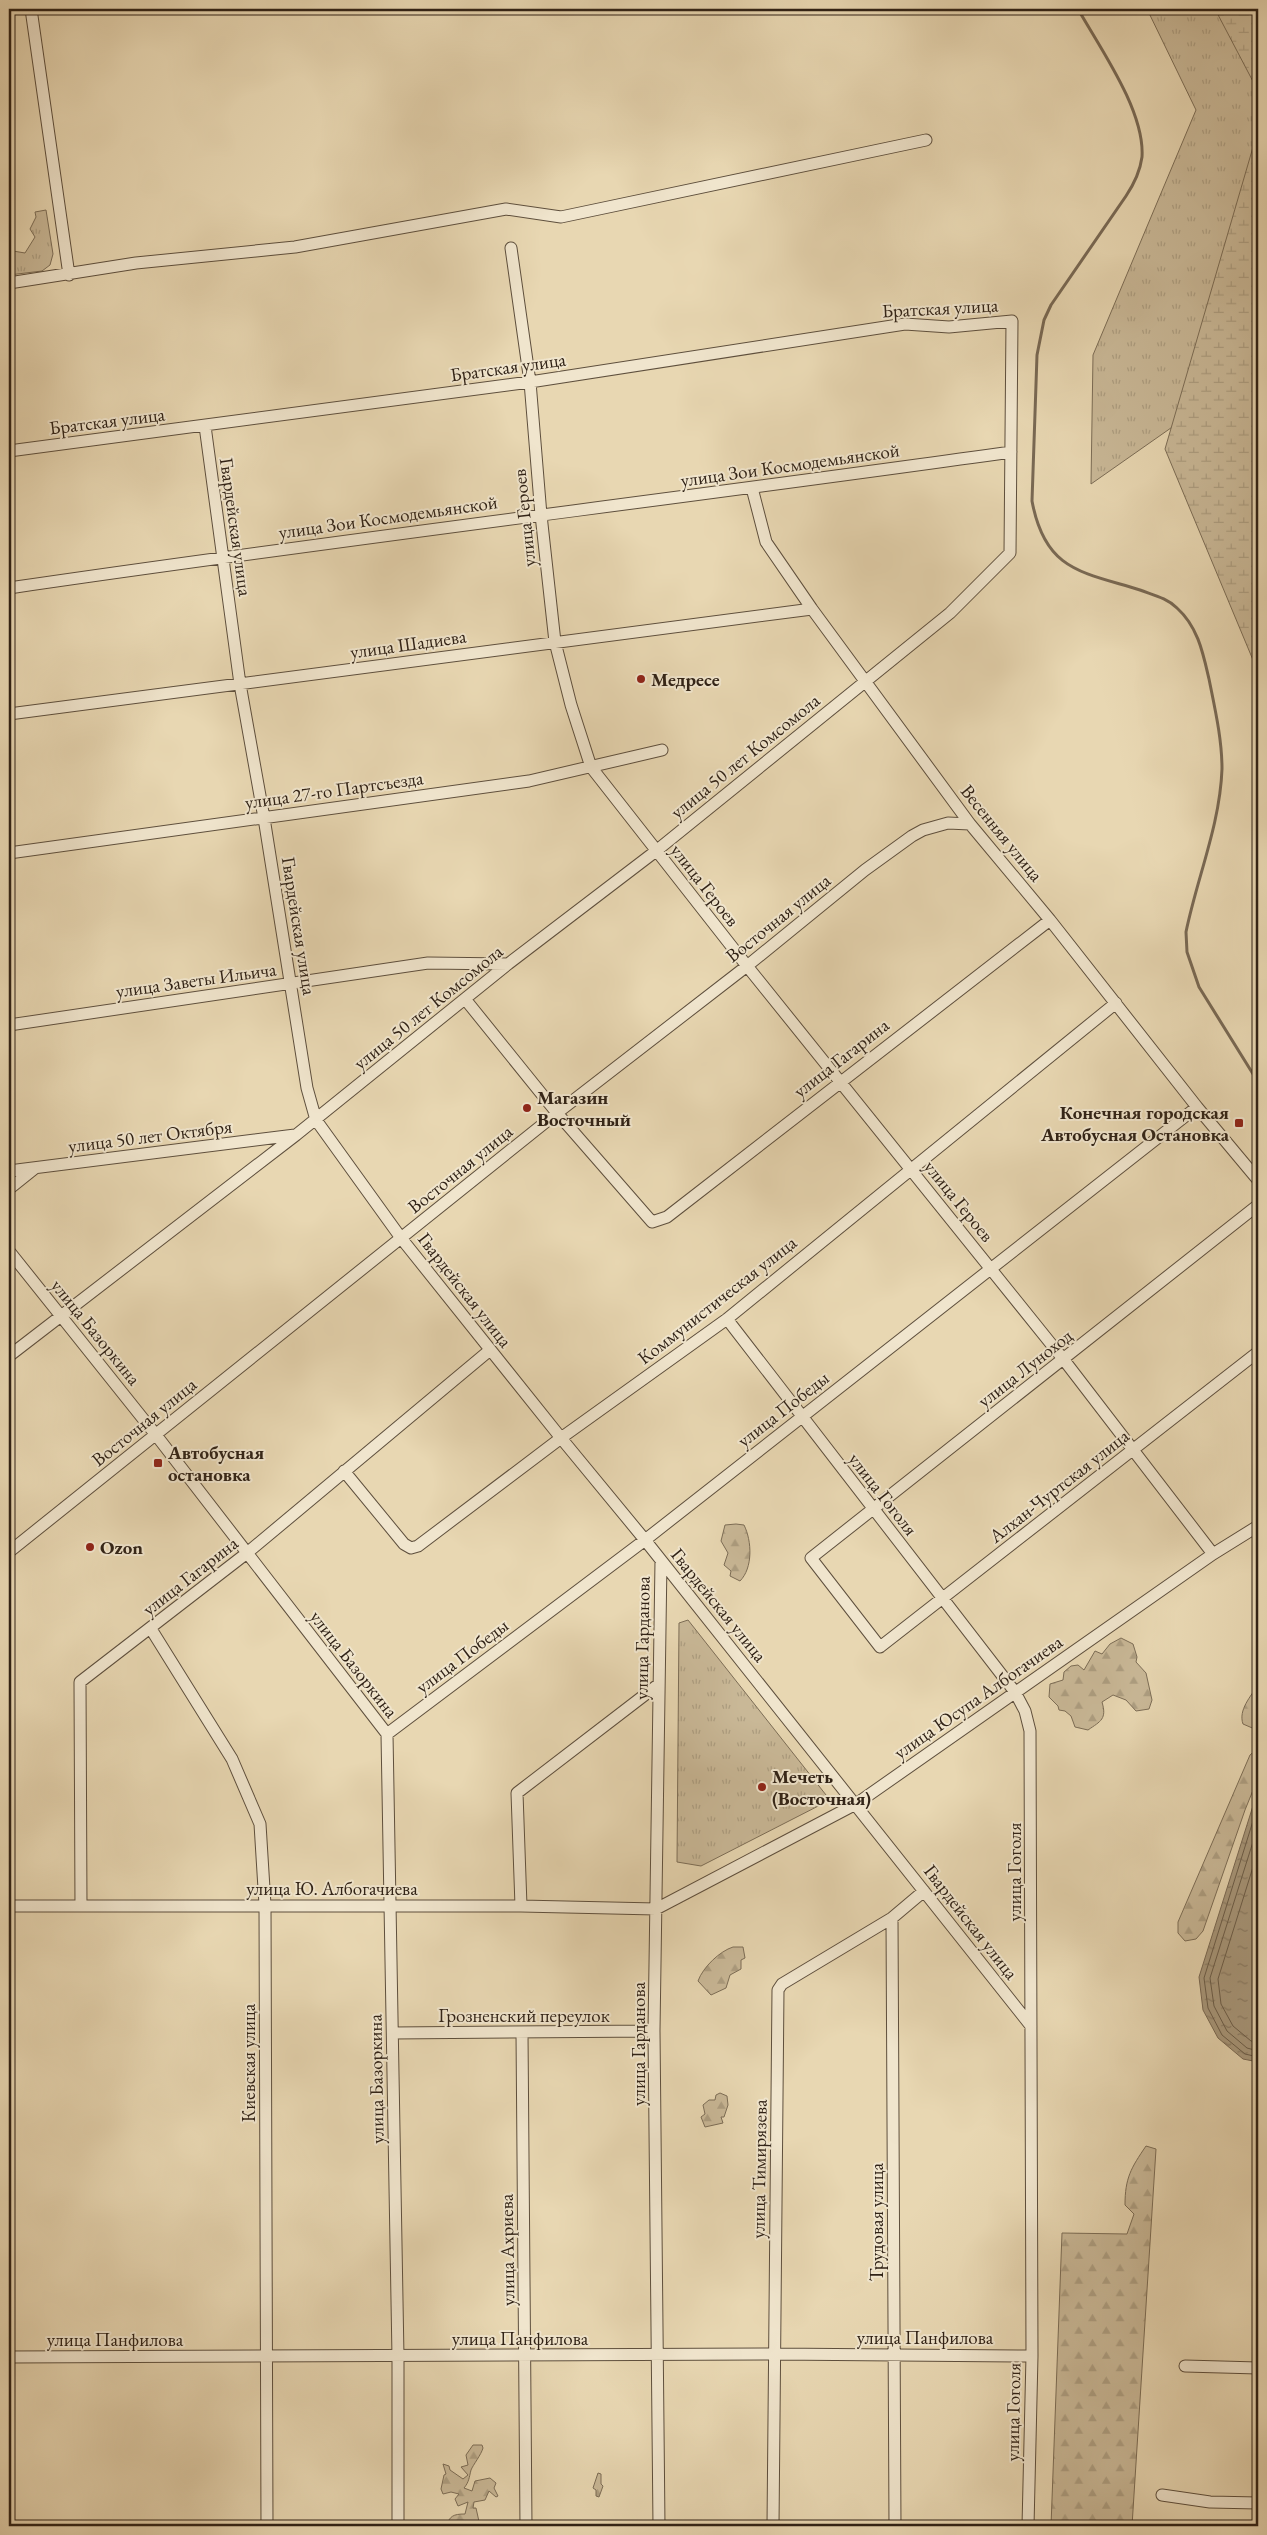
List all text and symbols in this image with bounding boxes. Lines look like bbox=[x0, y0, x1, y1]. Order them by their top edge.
street label: Братская улица bbox=[881, 292, 999, 324]
street label: Братская улица bbox=[449, 346, 568, 387]
street label: Братская улица bbox=[48, 401, 167, 441]
street label: улица Зои Космодемьянской bbox=[679, 437, 901, 493]
street label: Гвардейская улица bbox=[214, 456, 258, 598]
street label: улица Героев bbox=[506, 468, 542, 568]
street label: улица Зои Космодемьянской bbox=[277, 489, 499, 545]
street label: улица Шадиева bbox=[348, 623, 468, 665]
place label: Медресе bbox=[651, 667, 720, 692]
marker: Медресе bbox=[635, 673, 647, 685]
street label: улица 50 лет Комсомола bbox=[665, 688, 825, 824]
street label: улица 27-го Партсъезда bbox=[243, 765, 425, 815]
street label: Весенняя улица bbox=[955, 779, 1049, 887]
street label: улица Героев bbox=[665, 839, 745, 931]
street label: Гвардейская улица bbox=[276, 855, 322, 997]
street label: Восточная улица bbox=[720, 868, 836, 968]
street label: улица 50 лет Комсомола bbox=[348, 939, 508, 1075]
street label: улица Заветы Ильича bbox=[114, 956, 278, 1004]
street label: улица Гагарина bbox=[788, 1012, 894, 1103]
place label: Магазин Восточный bbox=[537, 1085, 631, 1132]
place label: Конечная городская Автобусная Остановка bbox=[1040, 1100, 1230, 1147]
marker: Магазин Восточный bbox=[521, 1102, 533, 1114]
street label: улица 50 лет Октября bbox=[67, 1113, 234, 1158]
marker: Конечная городская Автобусная Остановка bbox=[1233, 1117, 1245, 1129]
street label: Восточная улица bbox=[402, 1119, 518, 1219]
street label: улица Героев bbox=[918, 1155, 1000, 1247]
street label: Гвардейская улица bbox=[412, 1227, 518, 1353]
street label: Коммунистическая улица bbox=[632, 1230, 802, 1370]
street label: улица Базоркина bbox=[45, 1274, 147, 1391]
street label: улица Луноход bbox=[972, 1323, 1078, 1413]
street label: улица Победы bbox=[732, 1365, 834, 1453]
street label: Восточная улица bbox=[86, 1372, 202, 1472]
street label: Алхан-Чуртская улица bbox=[983, 1423, 1135, 1549]
place label: Автобусная остановка bbox=[167, 1440, 264, 1487]
street label: улица Гоголя bbox=[843, 1447, 924, 1541]
marker: Автобусная остановка bbox=[152, 1457, 164, 1469]
street label: улица Гагарина bbox=[137, 1530, 243, 1621]
place label: Ozon bbox=[100, 1535, 143, 1560]
marker: Ozon bbox=[84, 1541, 96, 1553]
street label: Гвардейская улица bbox=[665, 1543, 773, 1667]
street label: улица Гарданова bbox=[628, 1575, 656, 1700]
street label: улица Базоркина bbox=[304, 1605, 404, 1723]
street label: улица Победы bbox=[411, 1613, 514, 1699]
street label: улица Юсупа Албогачиева bbox=[889, 1629, 1068, 1765]
place label: Мечеть (Восточная) bbox=[772, 1764, 871, 1811]
marker: Мечеть (Восточная) bbox=[756, 1781, 768, 1793]
street label: улица Гоголя bbox=[1002, 1822, 1027, 1921]
street label: Гвардейская улица bbox=[918, 1859, 1024, 1985]
street label: улица Ю. Албогачиева bbox=[246, 1876, 418, 1901]
street label: улица Гарданова bbox=[626, 1982, 651, 2106]
street label: Киевская улица bbox=[236, 2003, 261, 2122]
street label: Грозненский переулок bbox=[438, 2003, 610, 2028]
street label: улица Базоркина bbox=[362, 2013, 390, 2144]
street label: улица Тимирязева bbox=[745, 2099, 773, 2239]
street label: Трудовая улица bbox=[864, 2162, 889, 2281]
street label: улица Ахриева bbox=[494, 2193, 520, 2306]
street label: улица Панфилова bbox=[857, 2325, 994, 2350]
street label: улица Панфилова bbox=[452, 2326, 589, 2351]
street label: улица Панфилова bbox=[47, 2327, 184, 2352]
street label: улица Гоголя bbox=[1000, 2362, 1026, 2462]

